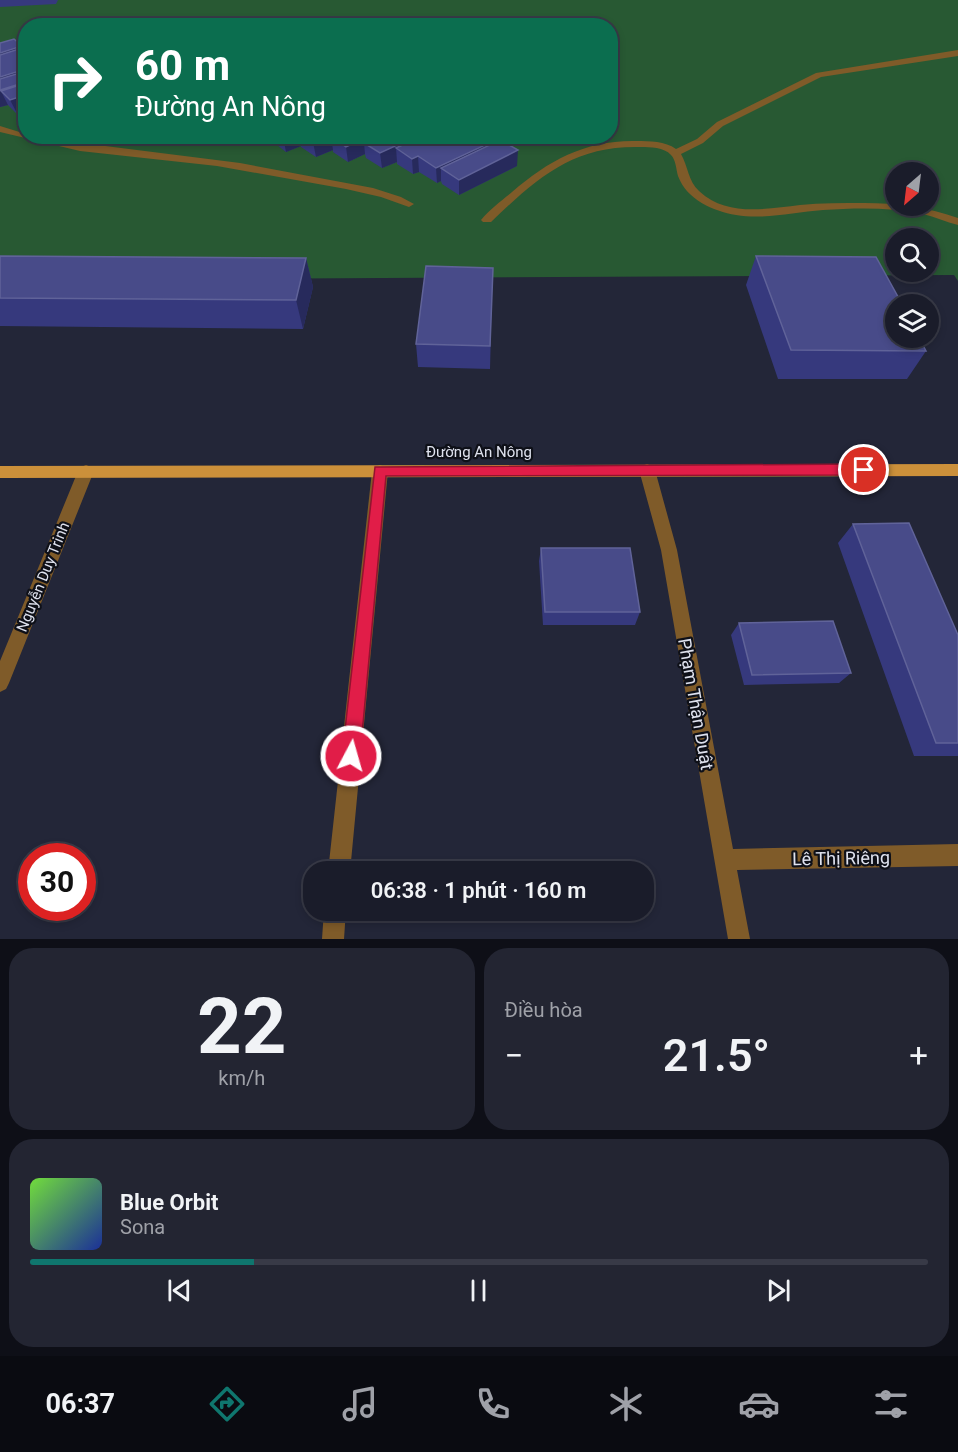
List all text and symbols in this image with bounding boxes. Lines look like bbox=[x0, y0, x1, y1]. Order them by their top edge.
text: 60 m bbox=[135, 41, 230, 90]
icon: right bbox=[36, 42, 114, 120]
text: Đường An Nông bbox=[135, 91, 326, 123]
north arrow bbox=[885, 162, 939, 216]
map controls bbox=[885, 162, 939, 348]
button: search bbox=[885, 228, 939, 282]
button: layers bbox=[885, 294, 939, 348]
street label: Đường An Nông bbox=[426, 443, 532, 461]
pin bbox=[838, 444, 889, 495]
icon: arrive bbox=[847, 453, 880, 486]
street label: Nguyễn Duy Trinh bbox=[13, 520, 73, 634]
street label: Phạm Thận Duật bbox=[674, 637, 718, 772]
position arrow bbox=[319, 724, 383, 788]
speed limit sign: 30 bbox=[18, 843, 96, 921]
street label: Lê Thị Riêng bbox=[792, 847, 890, 869]
text: 06:38 · 1 phút · 160 m bbox=[371, 878, 586, 903]
text: 22 bbox=[197, 981, 287, 1072]
text: Điều hòa bbox=[505, 998, 583, 1022]
text: 21.5° bbox=[663, 1029, 770, 1082]
text: − bbox=[505, 1036, 523, 1075]
text: + bbox=[909, 1036, 928, 1075]
text: km/h bbox=[218, 1066, 265, 1090]
text: Blue Orbit bbox=[120, 1190, 218, 1215]
text: Sona bbox=[120, 1215, 165, 1239]
icon: previous bbox=[163, 1274, 196, 1307]
icon: pause bbox=[462, 1274, 495, 1307]
icon: next bbox=[762, 1274, 795, 1307]
icon: directions bbox=[206, 1383, 248, 1425]
icon: music bbox=[339, 1383, 381, 1425]
icon: phone bbox=[472, 1383, 514, 1425]
icon: climate bbox=[605, 1383, 647, 1425]
icon: car bbox=[738, 1383, 780, 1425]
icon: filters bbox=[870, 1383, 912, 1425]
text: 06:37 bbox=[45, 1388, 115, 1420]

